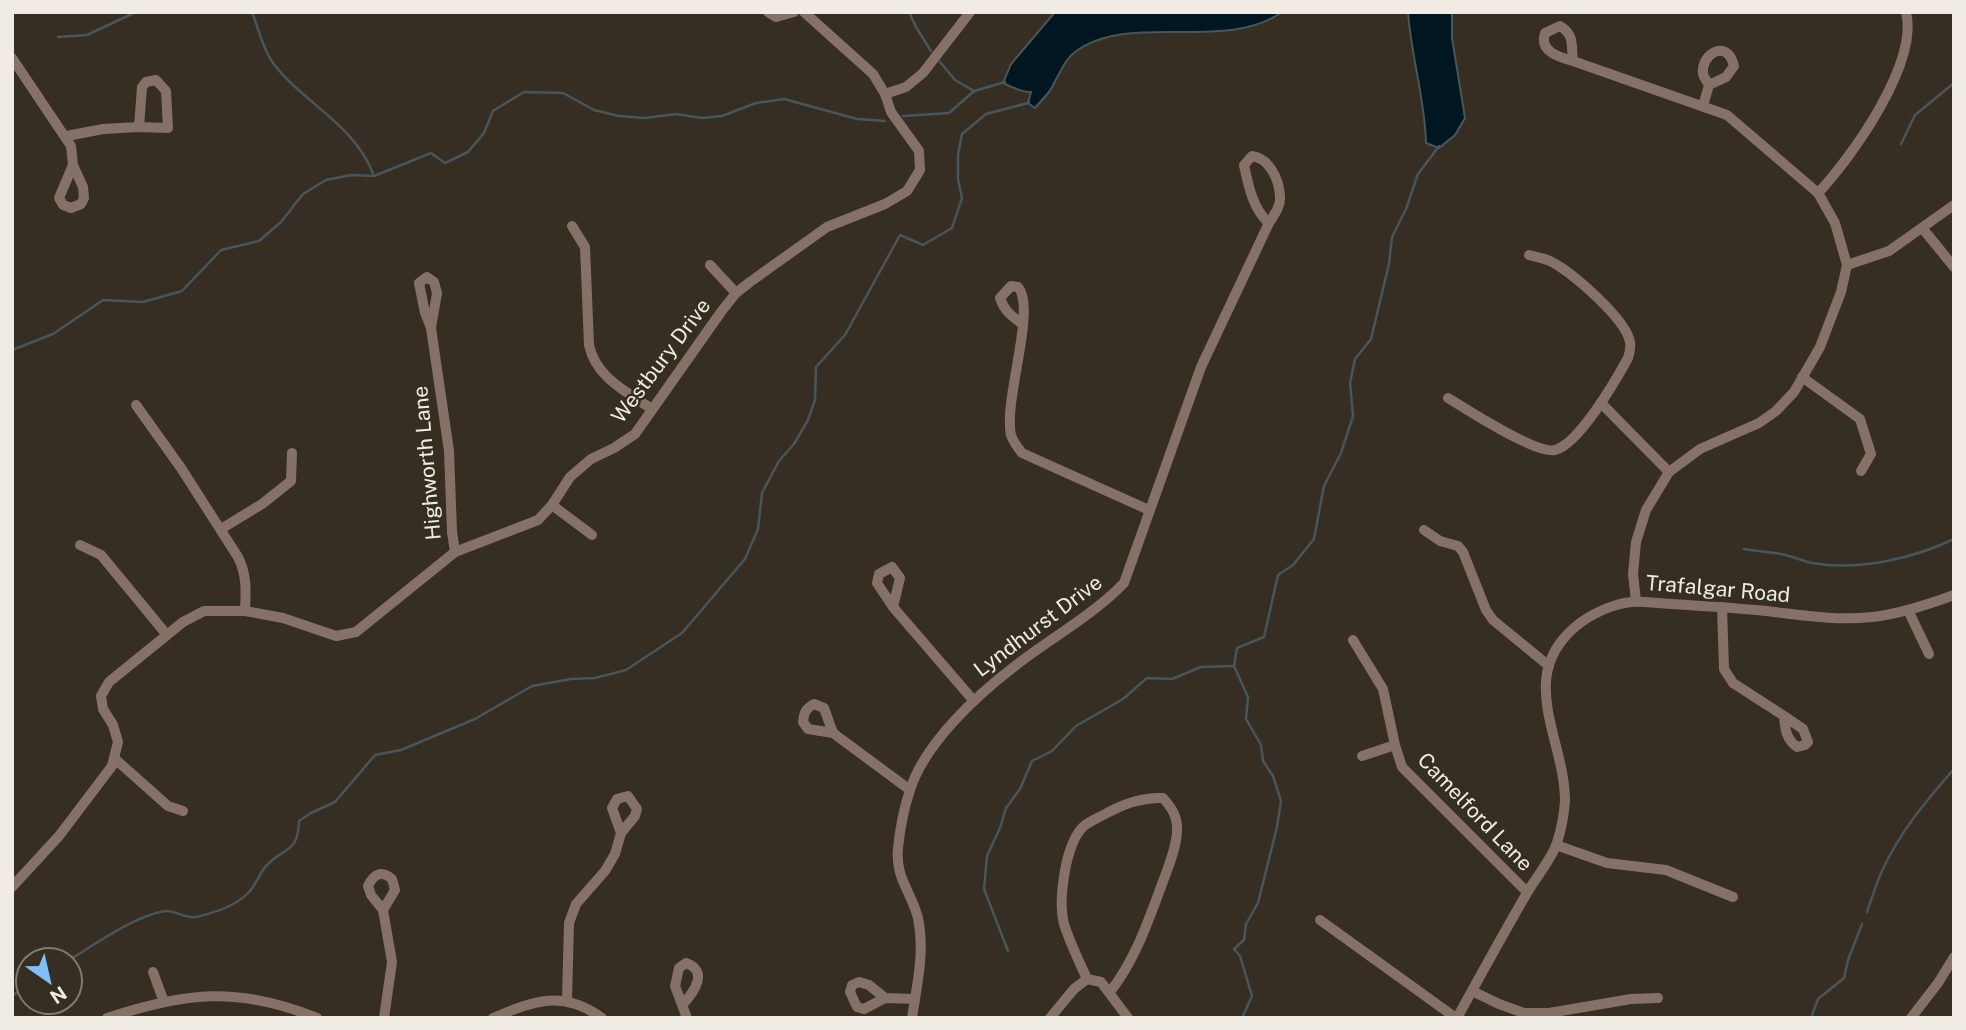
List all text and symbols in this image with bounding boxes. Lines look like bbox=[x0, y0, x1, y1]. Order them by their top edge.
street label: Westbury Drive bbox=[606, 294, 716, 428]
street label: Highworth Lane bbox=[407, 385, 446, 541]
street label: Lyndhurst Drive bbox=[969, 569, 1107, 682]
street label: Trafalgar Road bbox=[1645, 570, 1791, 607]
street label: Camelford Lane bbox=[1413, 747, 1538, 876]
north arrow bbox=[14, 946, 84, 1016]
text: N bbox=[46, 982, 71, 1008]

